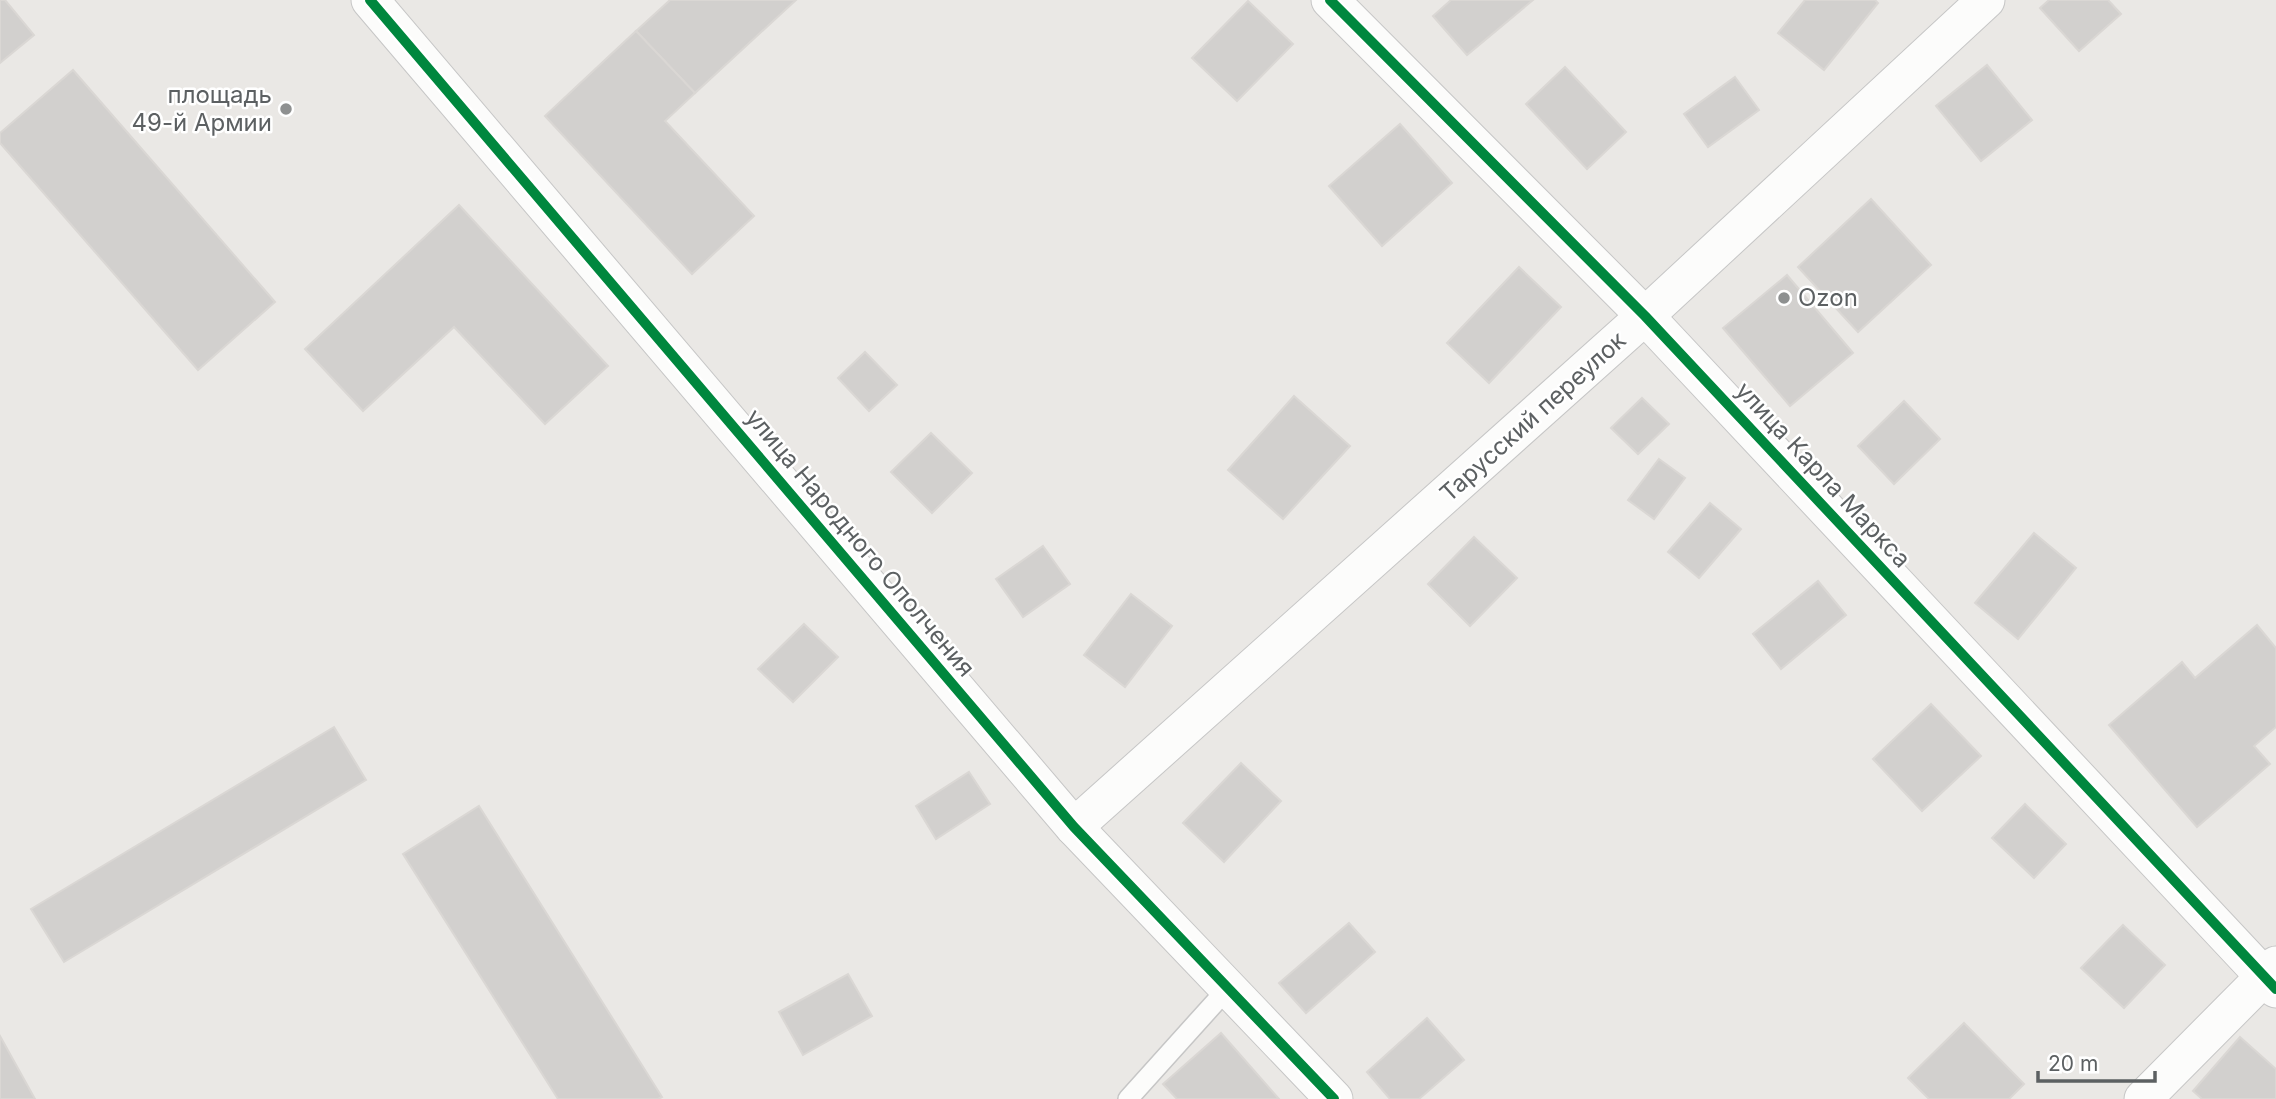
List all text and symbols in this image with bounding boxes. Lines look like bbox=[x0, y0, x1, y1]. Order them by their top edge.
place label: площадь 49-й Армии bbox=[132, 80, 272, 137]
marker: площадь 49-й Армии bbox=[278, 101, 294, 117]
place label: Ozon bbox=[1798, 283, 1858, 312]
marker: Ozon bbox=[1776, 290, 1792, 306]
street label: Тарусский переулок bbox=[1434, 326, 1632, 508]
street label: улица Карла Маркса bbox=[1730, 376, 1917, 573]
street label: улица Народного Ополчения bbox=[740, 403, 981, 682]
scale bar bbox=[2038, 1040, 2155, 1084]
text: 20 m bbox=[2048, 1051, 2098, 1076]

